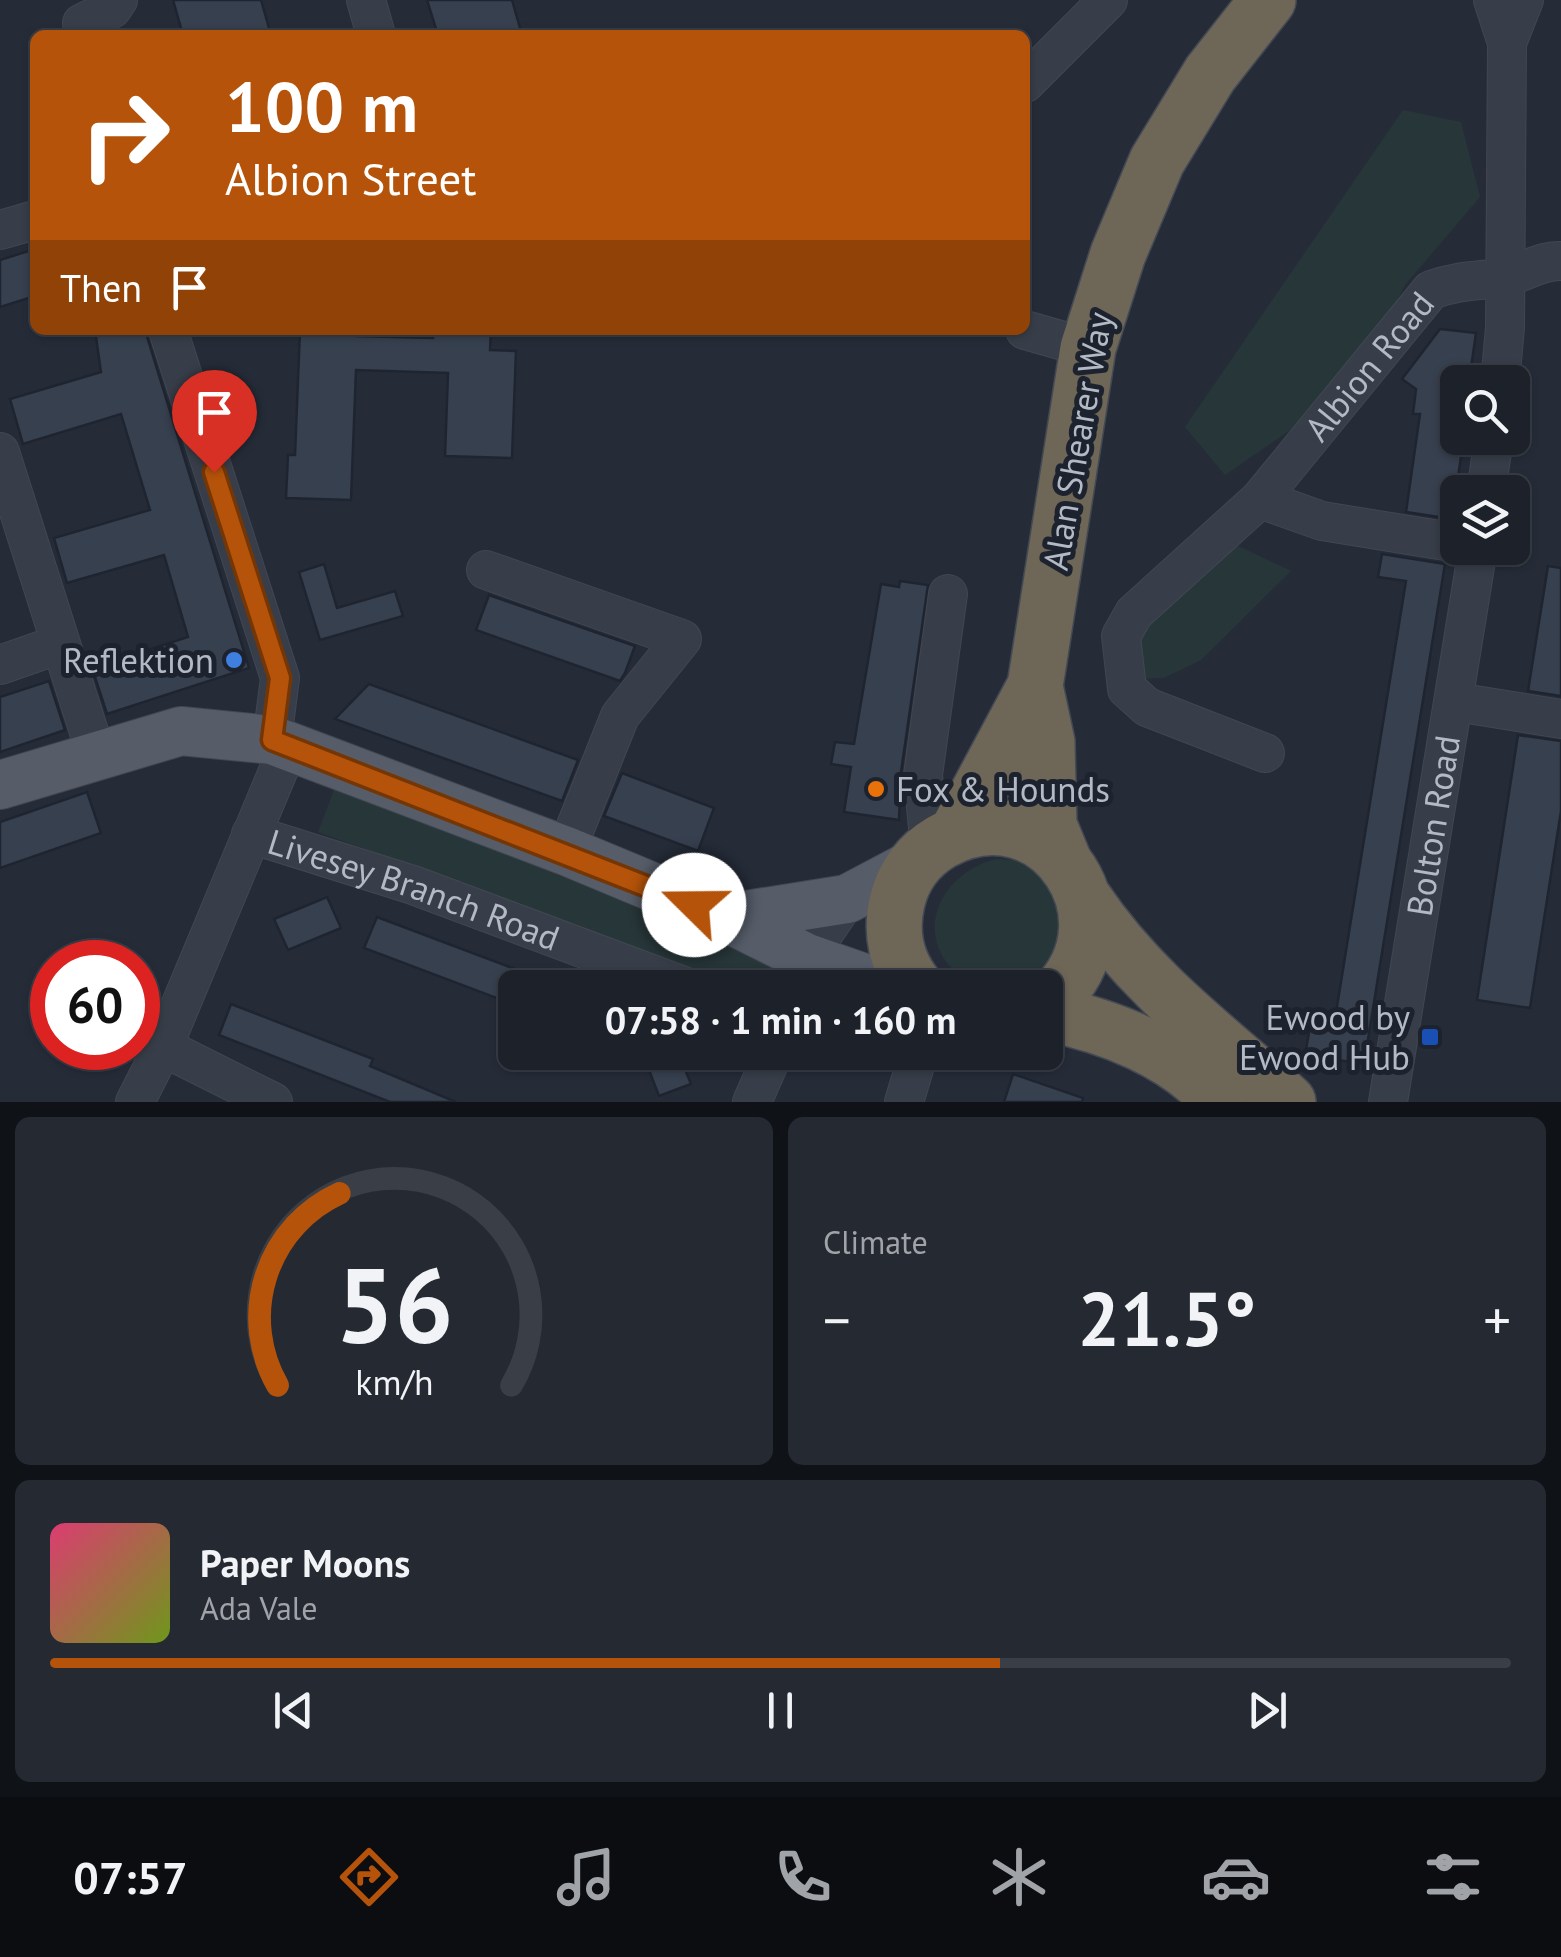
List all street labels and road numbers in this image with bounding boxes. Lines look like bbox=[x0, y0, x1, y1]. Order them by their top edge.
street label: Albion Road bbox=[1294, 282, 1444, 450]
street label: Alan Shearer Way bbox=[1032, 309, 1122, 573]
street label: Bolton Road bbox=[1396, 732, 1470, 919]
street label: Livesey Branch Road bbox=[263, 818, 566, 961]

